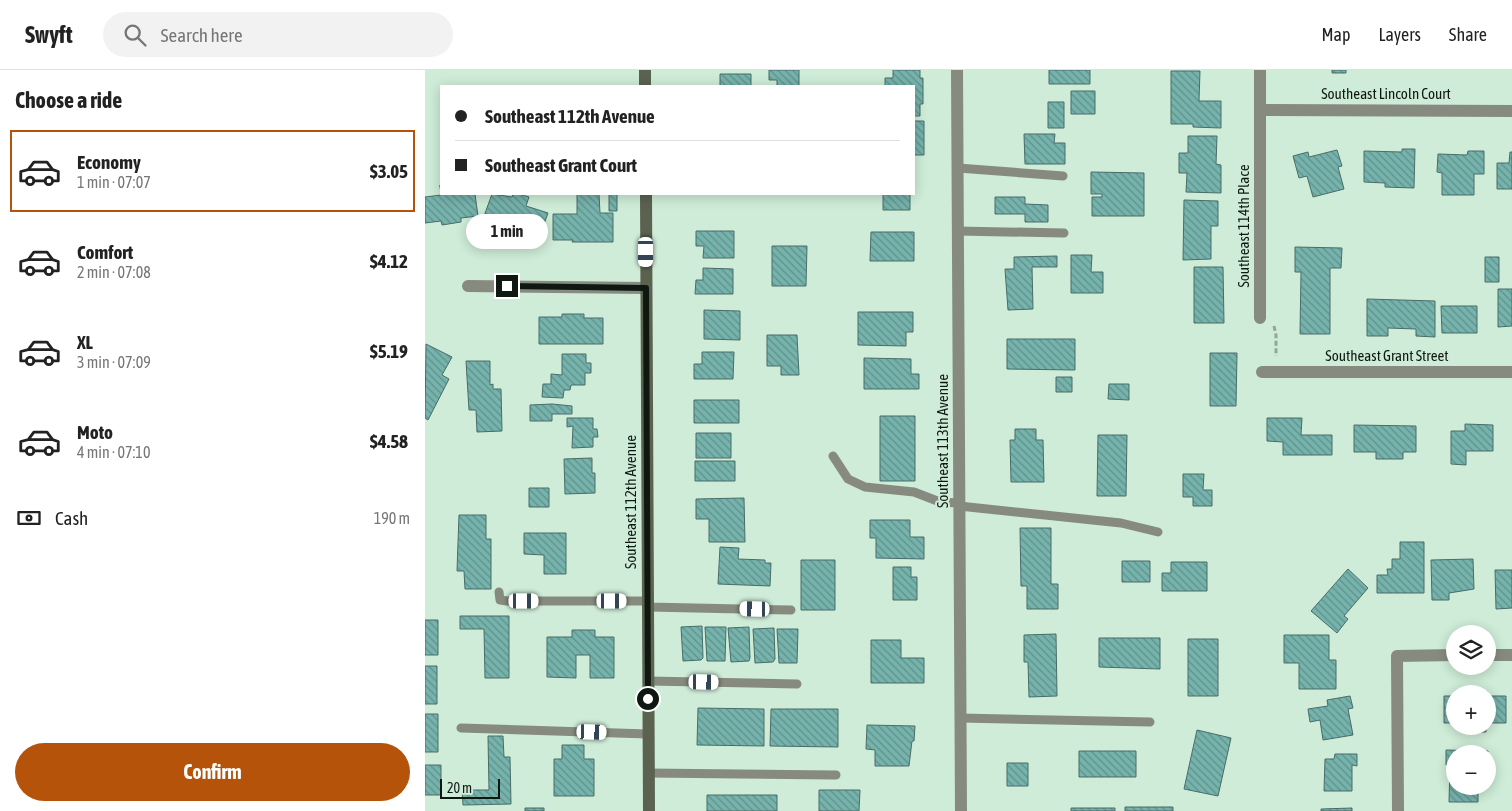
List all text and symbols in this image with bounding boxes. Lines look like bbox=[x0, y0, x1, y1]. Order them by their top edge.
search box bbox=[103, 12, 453, 57]
text: Swyft bbox=[25, 21, 73, 48]
icon: search bbox=[121, 21, 149, 49]
text: Search here bbox=[161, 24, 243, 46]
text: Map bbox=[1321, 24, 1350, 45]
text: Layers bbox=[1378, 24, 1421, 45]
text: Share bbox=[1449, 24, 1487, 45]
street label: Southeast Lincoln Court bbox=[1321, 85, 1451, 102]
text: Choose a ride bbox=[15, 87, 122, 113]
text: Southeast 112th Avenue bbox=[485, 105, 655, 127]
icon: car bbox=[17, 149, 62, 194]
text: Economy bbox=[77, 151, 141, 173]
text: Southeast Grant Court bbox=[485, 154, 637, 176]
text: $3.05 bbox=[370, 160, 408, 182]
street label: Southeast 114th Place bbox=[1235, 164, 1252, 288]
text: 1 min · 07:07 bbox=[77, 173, 151, 191]
callout: 1 min bbox=[466, 214, 548, 248]
text: 1 min bbox=[491, 222, 523, 240]
car bbox=[638, 237, 653, 267]
icon: car bbox=[17, 239, 62, 284]
text: Comfort bbox=[77, 241, 133, 263]
text: $4.12 bbox=[370, 250, 408, 272]
text: 2 min · 07:08 bbox=[77, 263, 151, 281]
route end bbox=[496, 275, 518, 297]
icon: car bbox=[17, 329, 62, 374]
text: XL bbox=[77, 331, 93, 353]
text: $5.19 bbox=[370, 340, 408, 362]
street label: Southeast Grant Street bbox=[1325, 347, 1449, 364]
text: 3 min · 07:09 bbox=[77, 353, 151, 371]
street label: Southeast 113th Avenue bbox=[934, 374, 951, 508]
icon: car bbox=[17, 419, 62, 464]
text: Moto bbox=[77, 421, 113, 443]
text: $4.58 bbox=[370, 430, 408, 452]
street label: Southeast 112th Avenue bbox=[622, 435, 639, 569]
text: 4 min · 07:10 bbox=[77, 443, 150, 461]
icon: cash bbox=[15, 504, 43, 532]
text: Cash bbox=[55, 507, 88, 529]
text: 190 m bbox=[374, 509, 410, 527]
car bbox=[509, 594, 539, 609]
car bbox=[597, 594, 627, 609]
car bbox=[739, 601, 770, 617]
map controls bbox=[1446, 625, 1496, 795]
button: layers bbox=[1446, 625, 1496, 675]
car bbox=[688, 674, 719, 690]
button: + bbox=[1446, 685, 1496, 735]
route start bbox=[637, 688, 659, 710]
car bbox=[576, 724, 607, 740]
button: Confirm bbox=[15, 743, 410, 801]
button: − bbox=[1446, 745, 1496, 795]
scale bar bbox=[440, 776, 500, 799]
text: 20 m bbox=[447, 780, 472, 796]

